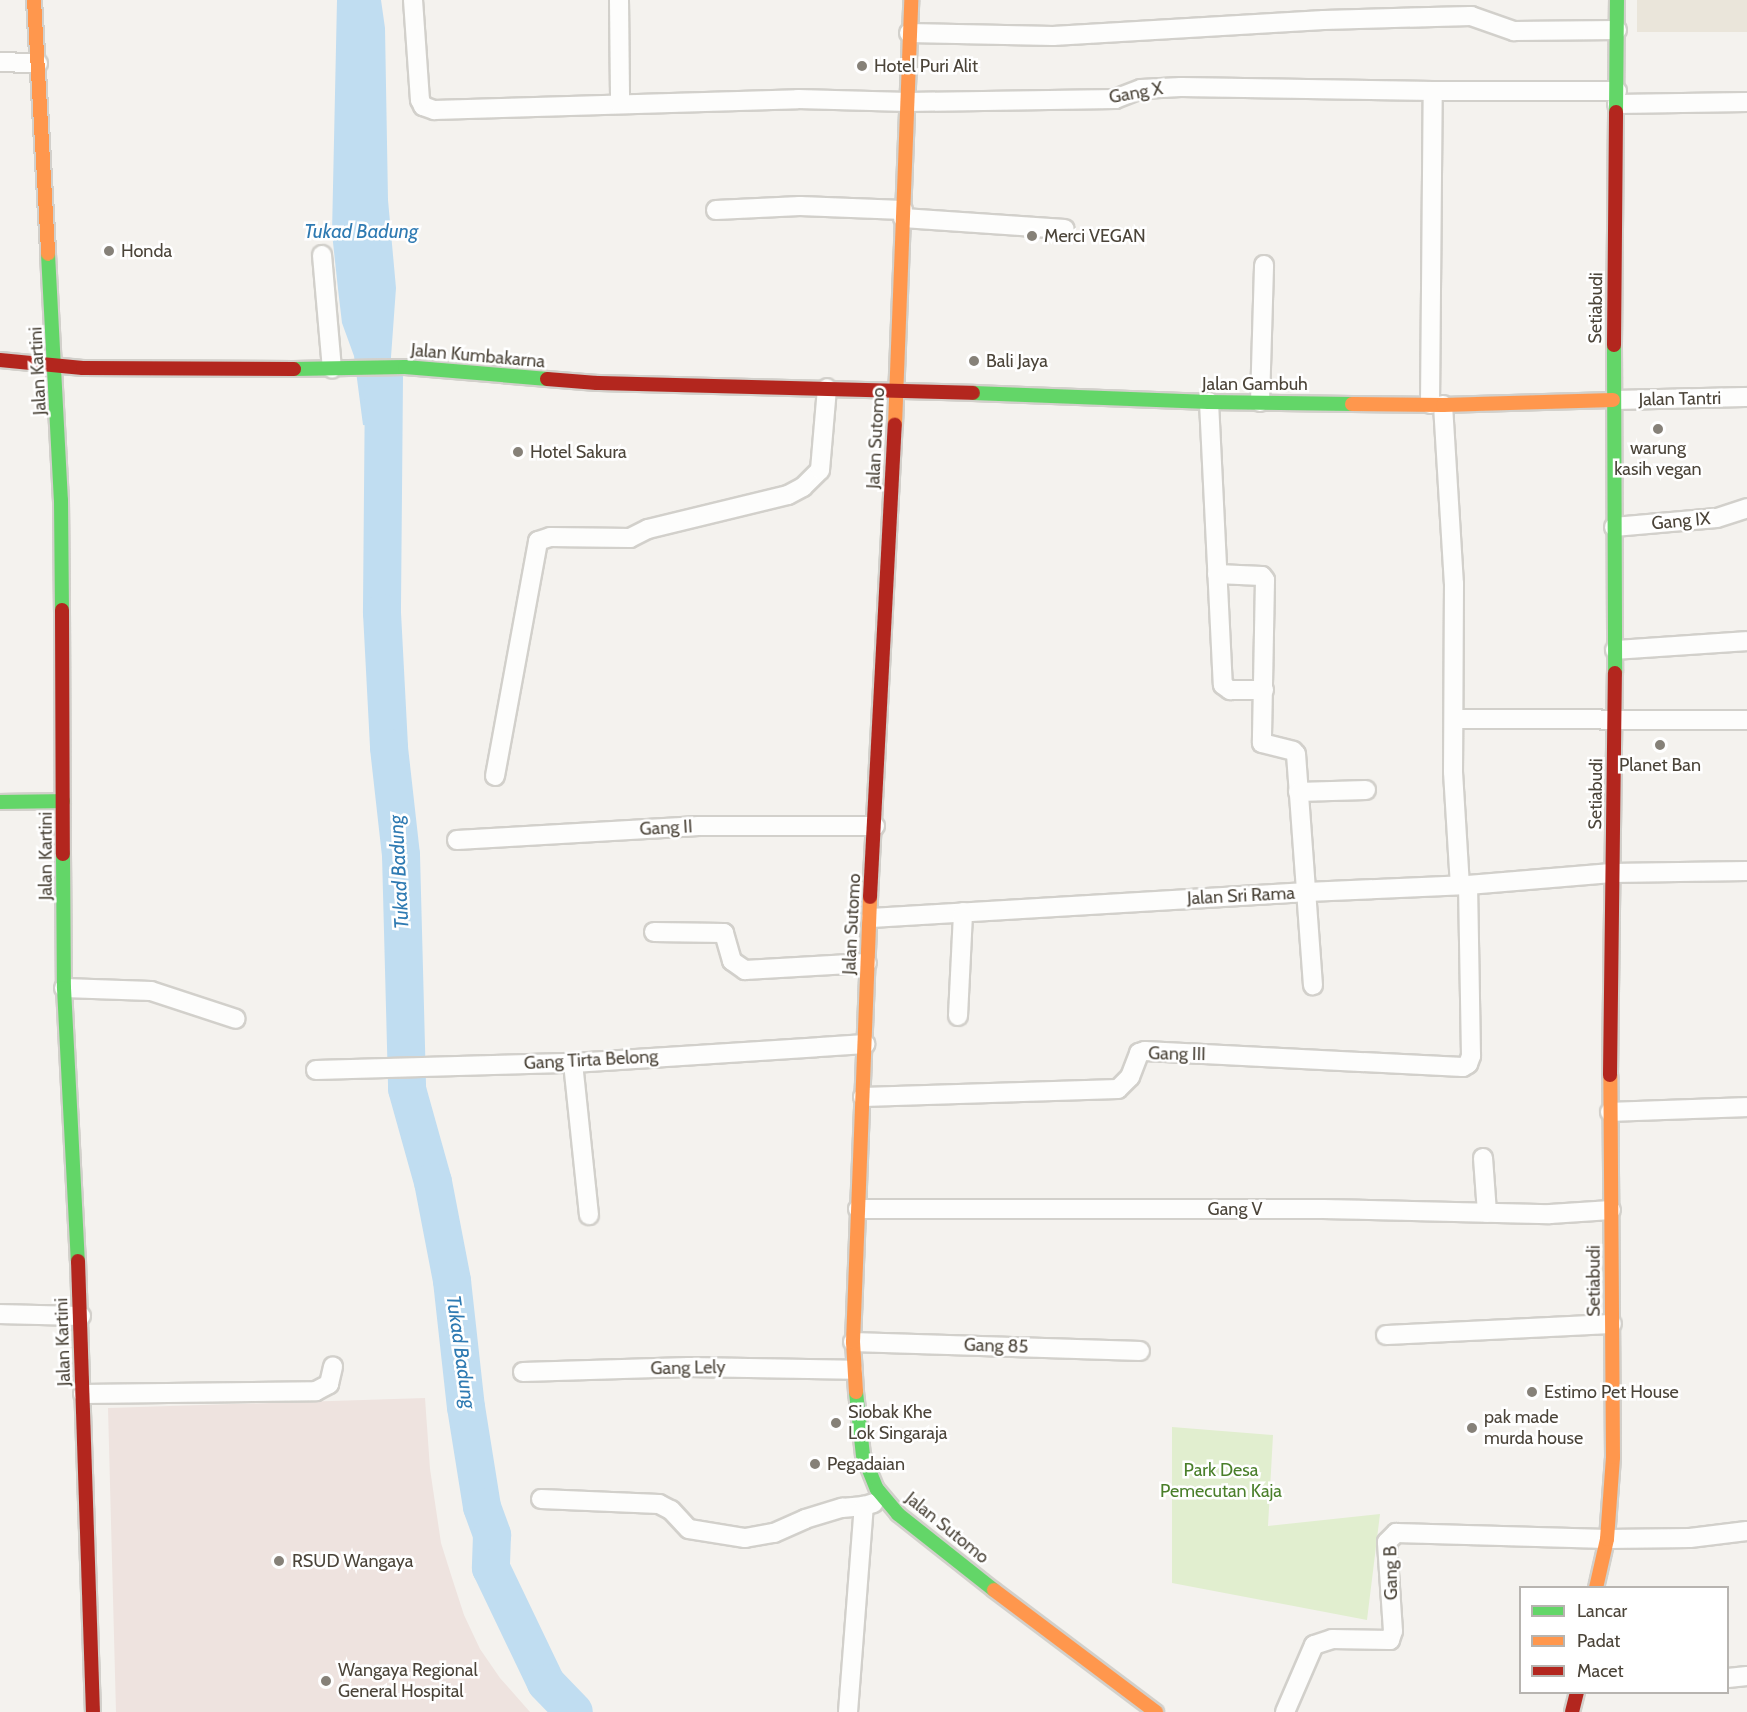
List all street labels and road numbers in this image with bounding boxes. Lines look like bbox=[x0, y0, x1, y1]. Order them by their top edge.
street label: Gang X bbox=[1107, 78, 1165, 108]
street label: Setiabudi bbox=[1585, 272, 1607, 344]
street label: Jalan Kartini bbox=[25, 326, 51, 416]
street label: Jalan Kumbakarna bbox=[410, 339, 546, 373]
street label: Jalan Gambuh bbox=[1202, 373, 1308, 395]
street label: Jalan Sutomo bbox=[863, 387, 889, 489]
street label: Jalan Tantri bbox=[1638, 387, 1722, 411]
street label: Gang IX bbox=[1651, 508, 1711, 534]
street label: Setiabudi bbox=[1585, 758, 1607, 830]
street label: Jalan Kartini bbox=[35, 812, 57, 900]
street label: Gang II bbox=[639, 816, 693, 840]
street label: Jalan Sutomo bbox=[839, 873, 865, 975]
street label: Jalan Sri Rama bbox=[1187, 882, 1295, 910]
street label: Gang III bbox=[1148, 1043, 1206, 1065]
street label: Gang Tirta Belong bbox=[523, 1046, 659, 1074]
street label: Gang V bbox=[1208, 1198, 1262, 1220]
street label: Setiabudi bbox=[1583, 1245, 1605, 1317]
street label: Jalan Kartini bbox=[51, 1297, 75, 1387]
street label: Gang 85 bbox=[963, 1334, 1029, 1358]
street label: Gang Lely bbox=[650, 1357, 726, 1379]
street label: Jalan Sutomo bbox=[901, 1488, 993, 1568]
street label: Gang B bbox=[1380, 1546, 1402, 1600]

